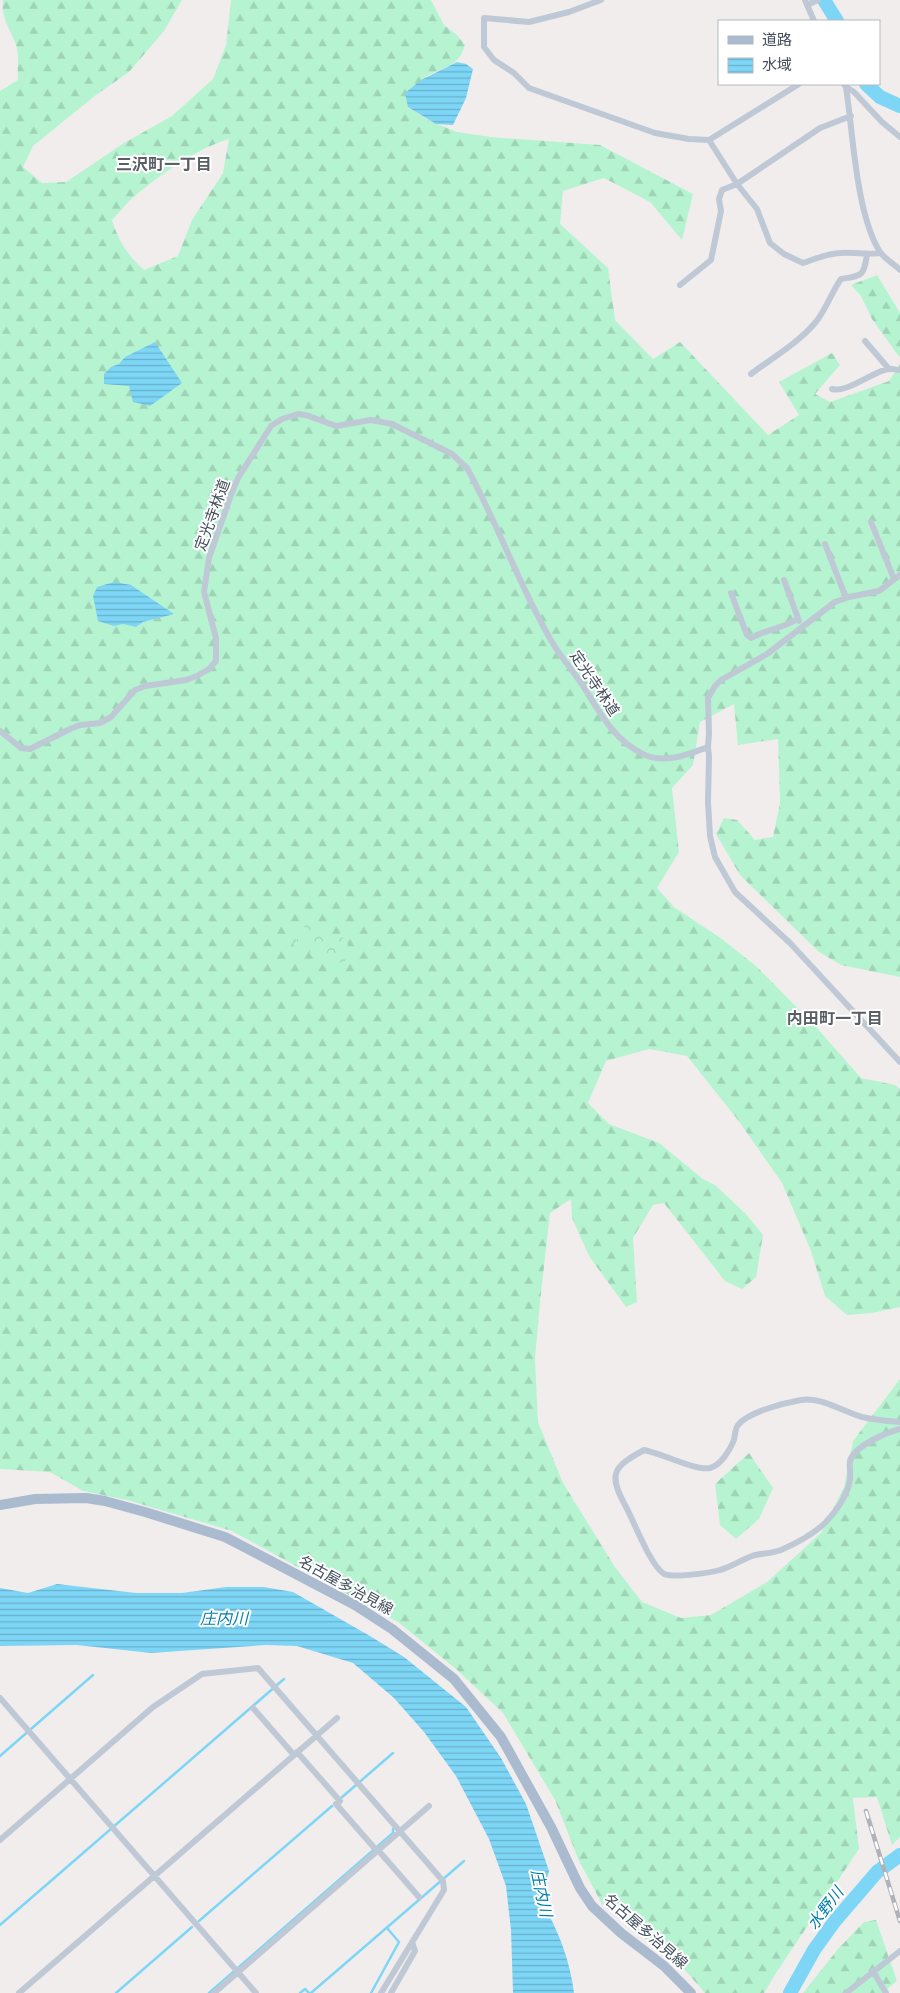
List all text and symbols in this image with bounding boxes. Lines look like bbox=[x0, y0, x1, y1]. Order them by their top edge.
legend bbox=[718, 20, 880, 85]
text: 道路 bbox=[762, 30, 792, 49]
text: 水域 bbox=[762, 55, 792, 74]
district label: 三沢町一丁目 bbox=[116, 154, 212, 174]
street label: 定光寺林道 bbox=[190, 477, 234, 553]
street label: 定光寺林道 bbox=[566, 647, 624, 719]
district label: 内田町一丁目 bbox=[787, 1008, 883, 1028]
street label: 名古屋多治見線 bbox=[295, 1551, 397, 1619]
water label: 庄内川 bbox=[200, 1608, 250, 1628]
water label: 庄内川 bbox=[527, 1867, 557, 1921]
water label: 水野川 bbox=[803, 1881, 849, 1933]
street label: 名古屋多治見線 bbox=[600, 1889, 692, 1973]

